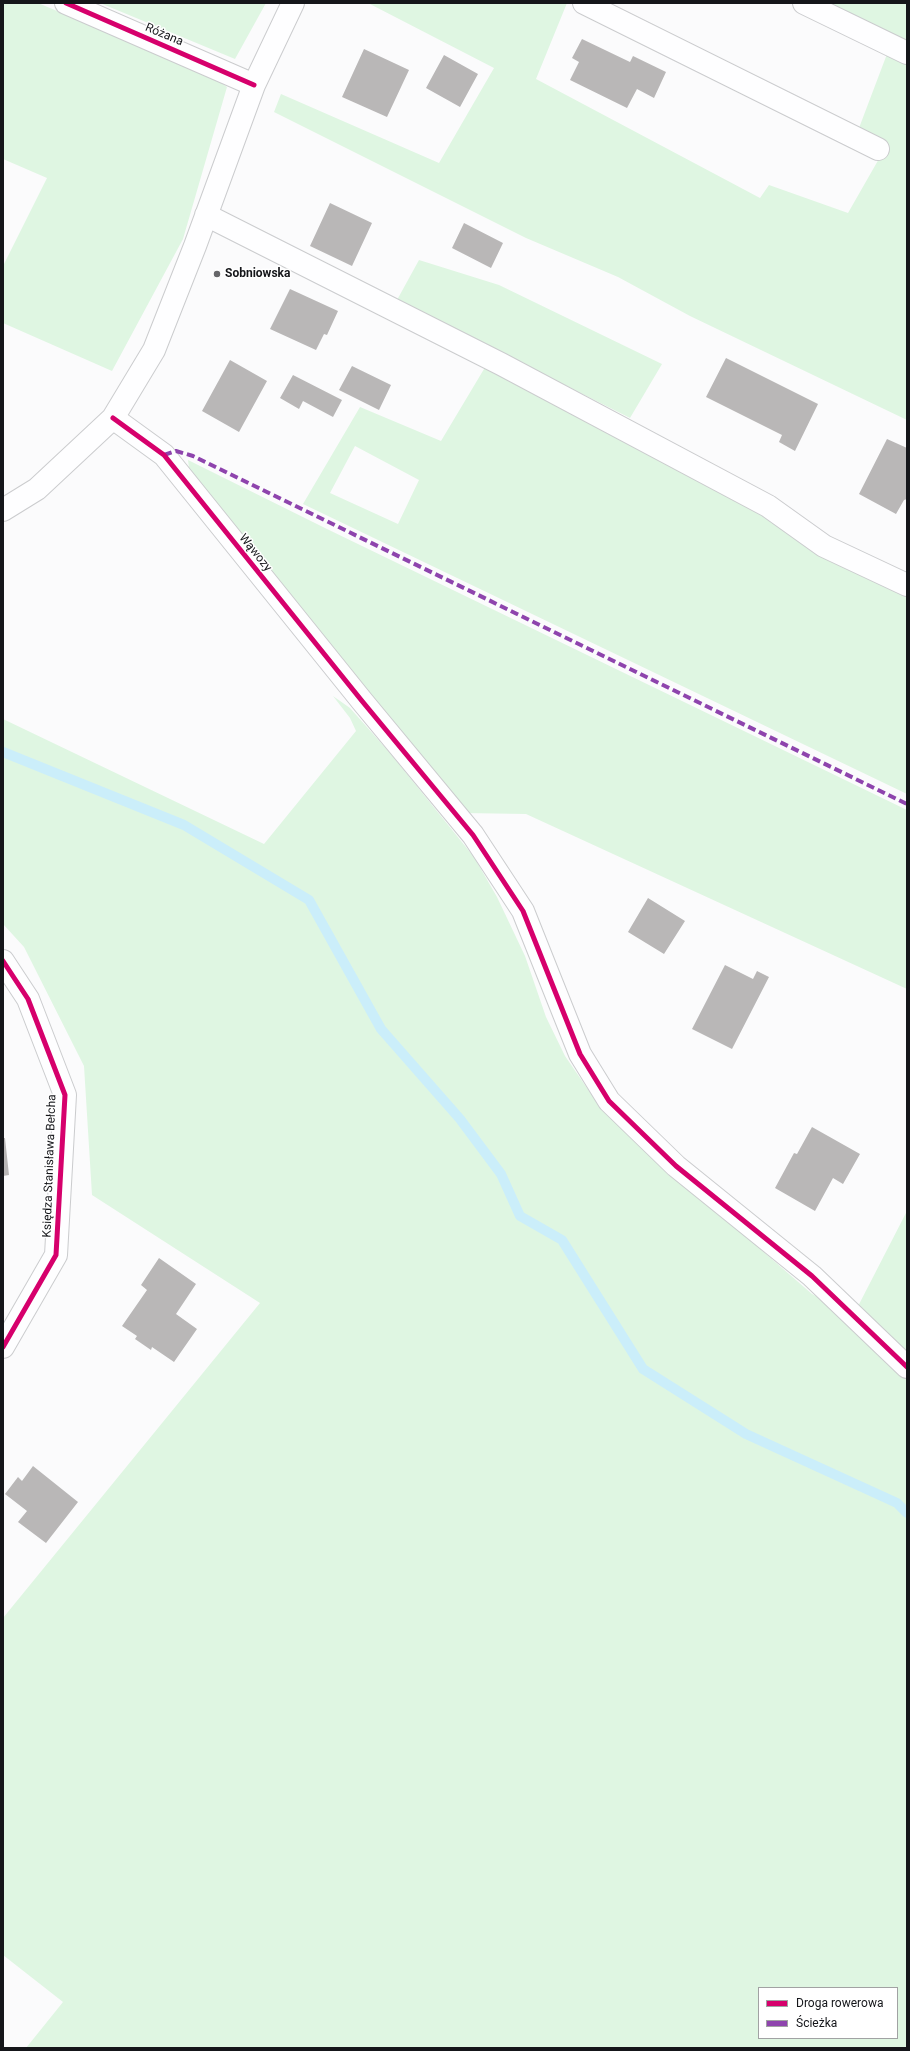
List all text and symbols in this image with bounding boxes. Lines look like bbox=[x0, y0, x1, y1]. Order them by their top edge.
street label: Różana bbox=[143, 21, 185, 49]
place label: Sobniowska bbox=[225, 267, 290, 281]
marker: Sobniowska bbox=[212, 269, 222, 279]
street label: Wąwozy bbox=[235, 531, 275, 575]
street label: Księdza Stanisława Bełcha bbox=[40, 1094, 60, 1238]
legend bbox=[758, 1987, 898, 2039]
text: Droga rowerowa bbox=[796, 1996, 883, 2010]
text: Ścieżka bbox=[796, 2016, 837, 2030]

